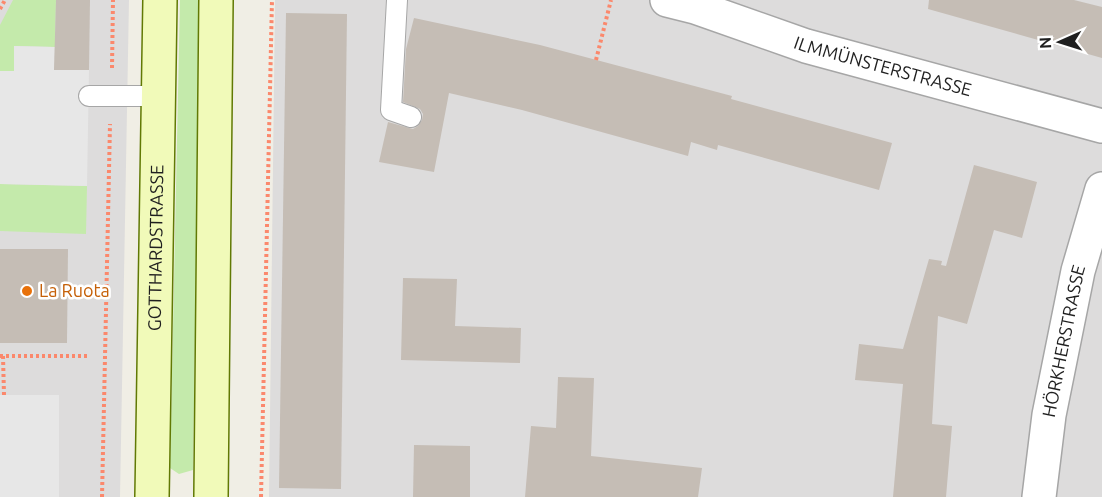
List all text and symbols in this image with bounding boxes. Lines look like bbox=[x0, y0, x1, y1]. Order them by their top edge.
north arrow bbox=[1030, 12, 1090, 72]
street label: ILMMÜNSTERSTRASSE bbox=[792, 32, 974, 99]
text: N bbox=[1036, 36, 1054, 49]
street label: GOTTHARDSTRASSE bbox=[144, 165, 166, 331]
street label: HÖRKHERSTRASSE bbox=[1038, 262, 1088, 419]
place label: La Ruota bbox=[39, 280, 110, 300]
marker: La Ruota bbox=[20, 284, 34, 298]

